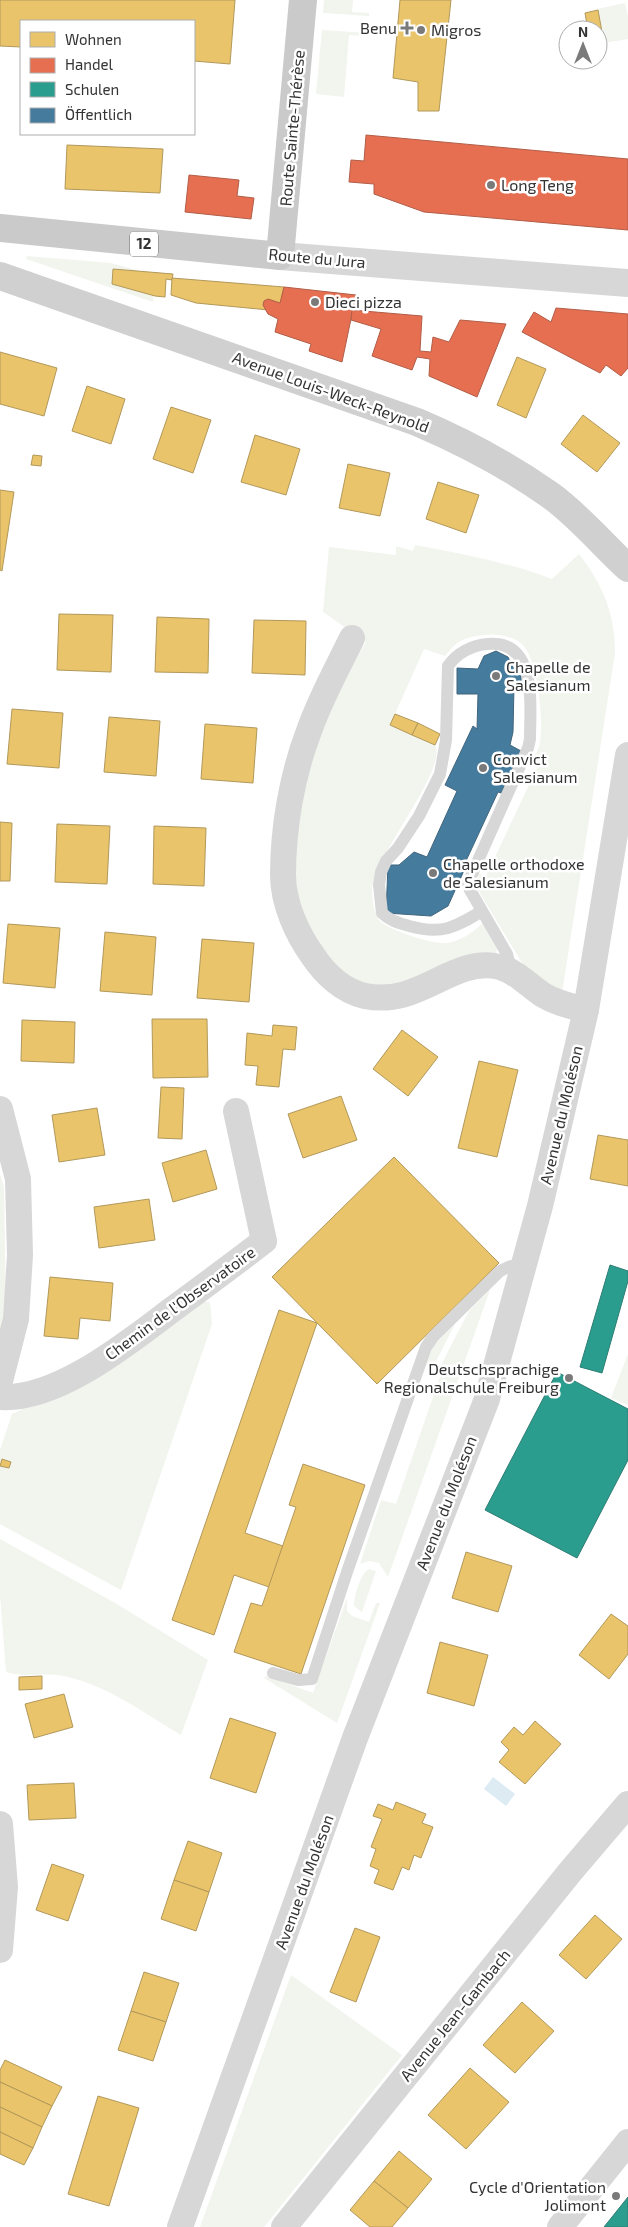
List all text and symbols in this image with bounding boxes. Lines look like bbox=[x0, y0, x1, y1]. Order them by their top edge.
place label: Benu bbox=[360, 18, 397, 37]
legend bbox=[20, 20, 195, 135]
place label: Migros bbox=[431, 20, 481, 39]
north arrow bbox=[558, 20, 608, 70]
marker: Benu bbox=[401, 22, 413, 34]
text: N bbox=[578, 23, 588, 40]
marker: Migros bbox=[415, 24, 427, 36]
text: Wohnen bbox=[65, 30, 122, 48]
street label: Route Sainte-Thérèse bbox=[275, 49, 308, 207]
text: Handel bbox=[65, 55, 114, 73]
text: Schulen bbox=[65, 80, 119, 98]
text: Öffentlich bbox=[65, 105, 132, 123]
place label: Long Teng bbox=[501, 175, 574, 194]
marker: Long Teng bbox=[485, 179, 497, 191]
road number: 12 bbox=[130, 232, 158, 256]
street label: Route du Jura bbox=[268, 244, 366, 271]
place label: Dieci pizza bbox=[325, 292, 402, 311]
marker: Dieci pizza bbox=[309, 296, 321, 308]
street label: Avenue Louis-Weck-Reynold bbox=[230, 347, 432, 436]
place label: Chapelle de Salesianum bbox=[506, 657, 591, 694]
marker: Chapelle de Salesianum bbox=[490, 670, 502, 682]
place label: Convict Salesianum bbox=[493, 749, 577, 786]
marker: Convict Salesianum bbox=[477, 762, 489, 774]
place label: Chapelle orthodoxe de Salesianum bbox=[443, 854, 585, 891]
marker: Chapelle orthodoxe de Salesianum bbox=[427, 867, 439, 879]
street label: Avenue du Moléson bbox=[535, 1044, 586, 1186]
street label: Chemin de l'Observatoire bbox=[101, 1242, 259, 1363]
place label: Deutschsprachige Regionalschule Freiburg bbox=[384, 1359, 559, 1396]
marker: Deutschsprachige Regionalschule Freiburg bbox=[563, 1372, 575, 1384]
street label: Avenue du Moléson bbox=[411, 1433, 480, 1573]
street label: Avenue du Moléson bbox=[270, 1812, 337, 1952]
street label: Avenue Jean-Gambach bbox=[396, 1945, 514, 2084]
place label: Cycle d'Orientation Jolimont bbox=[469, 2177, 606, 2214]
marker: Cycle d'Orientation Jolimont bbox=[610, 2190, 622, 2202]

